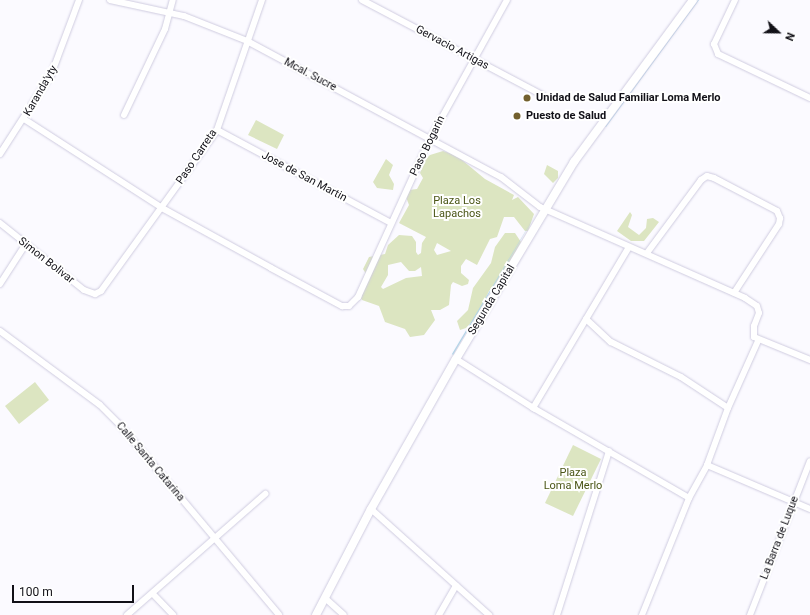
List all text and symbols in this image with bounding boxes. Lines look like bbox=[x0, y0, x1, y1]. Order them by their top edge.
north arrow bbox=[758, 12, 798, 52]
street label: Gervacio Artigas bbox=[413, 23, 491, 73]
text: N bbox=[782, 31, 797, 43]
street label: Mcal. Sucre bbox=[282, 56, 338, 94]
street label: Karanda'yty bbox=[21, 63, 61, 119]
place label: Unidad de Salud Familiar Loma Merlo bbox=[536, 91, 721, 105]
marker: Unidad de Salud Familiar Loma Merlo bbox=[521, 92, 533, 104]
place label: Puesto de Salud bbox=[526, 109, 606, 123]
marker: Puesto de Salud bbox=[511, 110, 523, 122]
street label: Paso Bogarin bbox=[408, 114, 448, 178]
street label: Paso Carreta bbox=[174, 127, 220, 187]
street label: Jose de San Martin bbox=[259, 149, 349, 205]
park label: Plaza Los Lapachos bbox=[433, 195, 481, 221]
street label: Simon Bolivar bbox=[15, 235, 77, 287]
street label: Segunda Capital bbox=[466, 262, 518, 338]
street label: Calle Santa Catarina bbox=[113, 420, 187, 504]
park label: Plaza Loma Merlo bbox=[544, 467, 602, 493]
street label: La Barra de Luque bbox=[758, 495, 802, 581]
scale bar bbox=[14, 577, 136, 603]
text: 100 m bbox=[19, 585, 53, 599]

